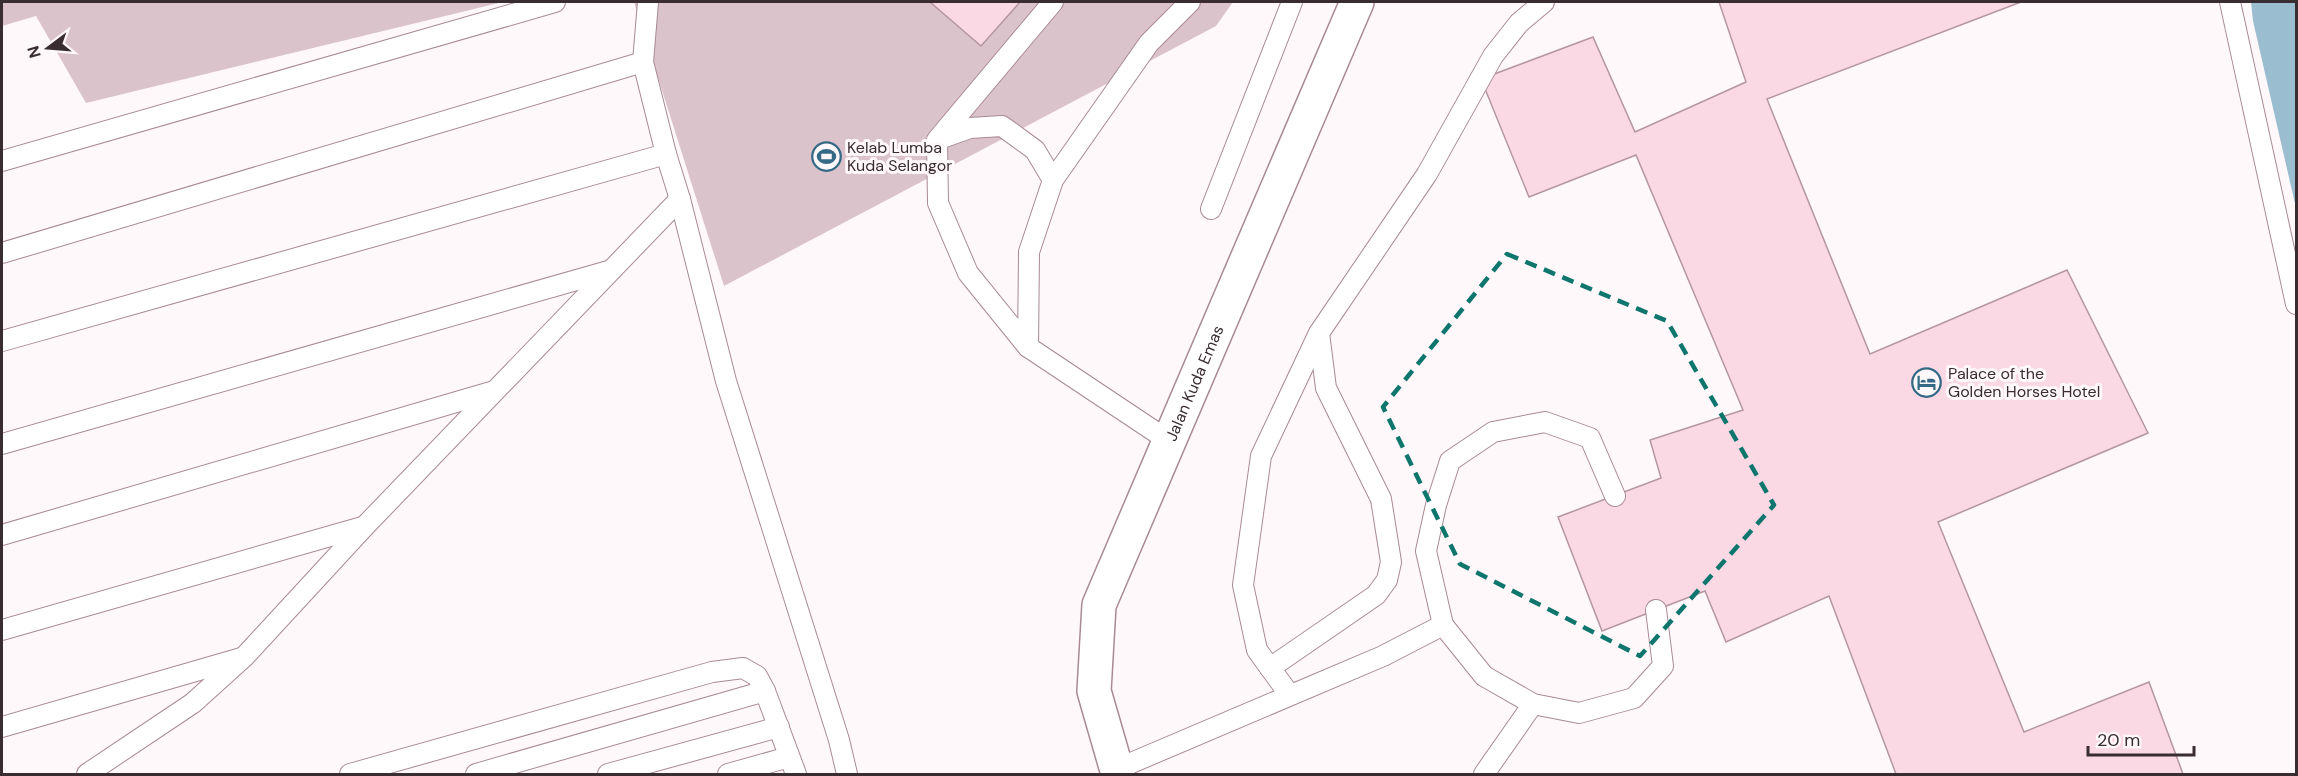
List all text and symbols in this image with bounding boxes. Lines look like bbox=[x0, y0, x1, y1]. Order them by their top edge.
north arrow bbox=[18, 18, 78, 78]
text: N bbox=[22, 43, 46, 61]
place label: Kelab Lumba Kuda Selangor bbox=[847, 137, 952, 176]
sports icon: Kelab Lumba Kuda Selangor bbox=[810, 140, 842, 172]
street label: Jalan Kuda Emas bbox=[1160, 322, 1228, 444]
place label: Palace of the Golden Horses Hotel bbox=[1948, 363, 2100, 402]
hotel icon: Palace of the Golden Horses Hotel bbox=[1911, 366, 1943, 398]
scale bar bbox=[2088, 719, 2194, 757]
text: 20 m bbox=[2097, 728, 2140, 752]

